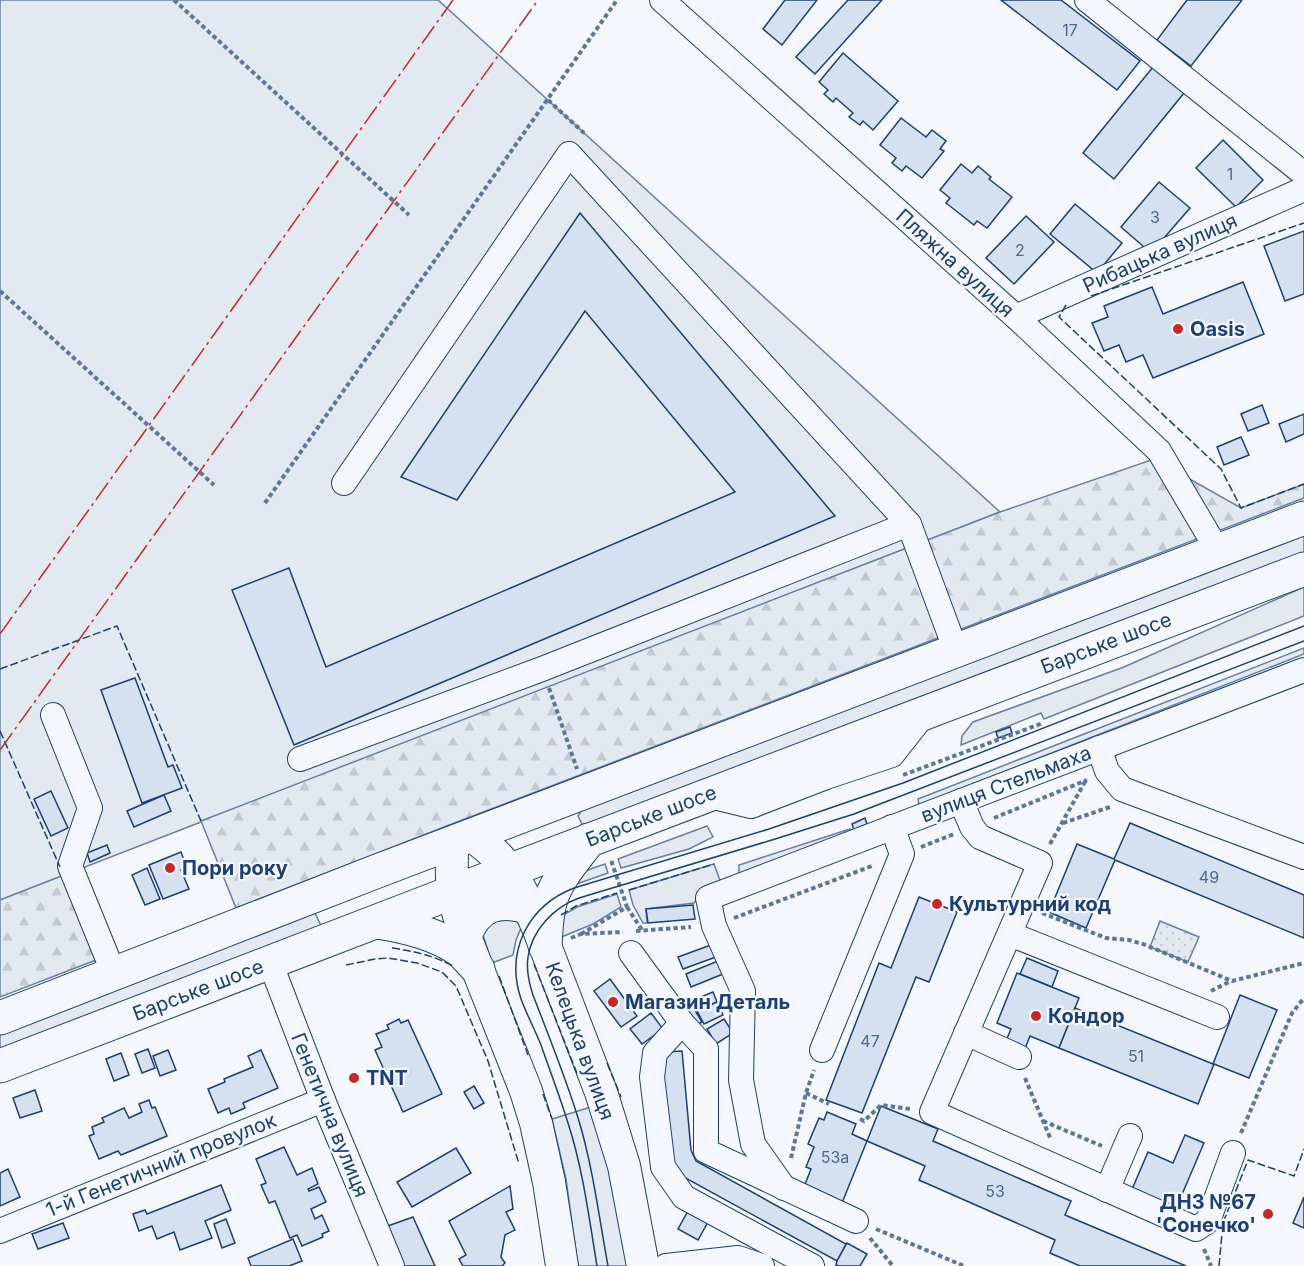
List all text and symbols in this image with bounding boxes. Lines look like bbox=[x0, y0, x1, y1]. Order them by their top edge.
house number: 17 bbox=[1062, 20, 1078, 40]
house number: 1 bbox=[1227, 164, 1233, 184]
street label: Пляжна вулиця bbox=[891, 204, 1019, 322]
house number: 3 bbox=[1150, 207, 1160, 227]
street label: Рибацька вулиця bbox=[1079, 208, 1241, 298]
house number: 2 bbox=[1015, 240, 1025, 260]
place label: Oasis bbox=[1190, 317, 1245, 341]
marker: Oasis bbox=[1171, 322, 1185, 336]
street label: Барське шосе bbox=[1037, 607, 1175, 679]
street label: вулиця Стельмаха bbox=[918, 740, 1094, 828]
street label: Барське шосе bbox=[582, 780, 720, 852]
place label: Пори року bbox=[182, 856, 288, 880]
marker: Пори року bbox=[163, 861, 177, 875]
house number: 49 bbox=[1199, 867, 1219, 887]
place label: Культурний код bbox=[949, 892, 1111, 916]
marker: Культурний код bbox=[930, 897, 944, 911]
street label: Барське шосе bbox=[129, 954, 267, 1026]
street label: Келецька вулиця bbox=[540, 959, 620, 1123]
place label: Магазин Деталь bbox=[625, 990, 790, 1014]
marker: Магазин Деталь bbox=[606, 995, 620, 1009]
place label: Кондор bbox=[1048, 1004, 1125, 1028]
marker: Кондор bbox=[1029, 1009, 1043, 1023]
street label: Генетична вулиця bbox=[286, 1029, 374, 1201]
house number: 47 bbox=[860, 1031, 880, 1051]
house number: 51 bbox=[1128, 1046, 1144, 1066]
place label: TNT bbox=[366, 1066, 408, 1090]
marker: TNT bbox=[347, 1071, 361, 1085]
street label: 1-й Генетичний провулок bbox=[42, 1108, 280, 1222]
house number: 53а bbox=[821, 1147, 849, 1167]
house number: 53 bbox=[985, 1181, 1005, 1201]
place label: ДНЗ №67 'Сонечко' bbox=[1156, 1190, 1256, 1237]
marker: ДНЗ №67 'Сонечко' bbox=[1261, 1207, 1275, 1221]

